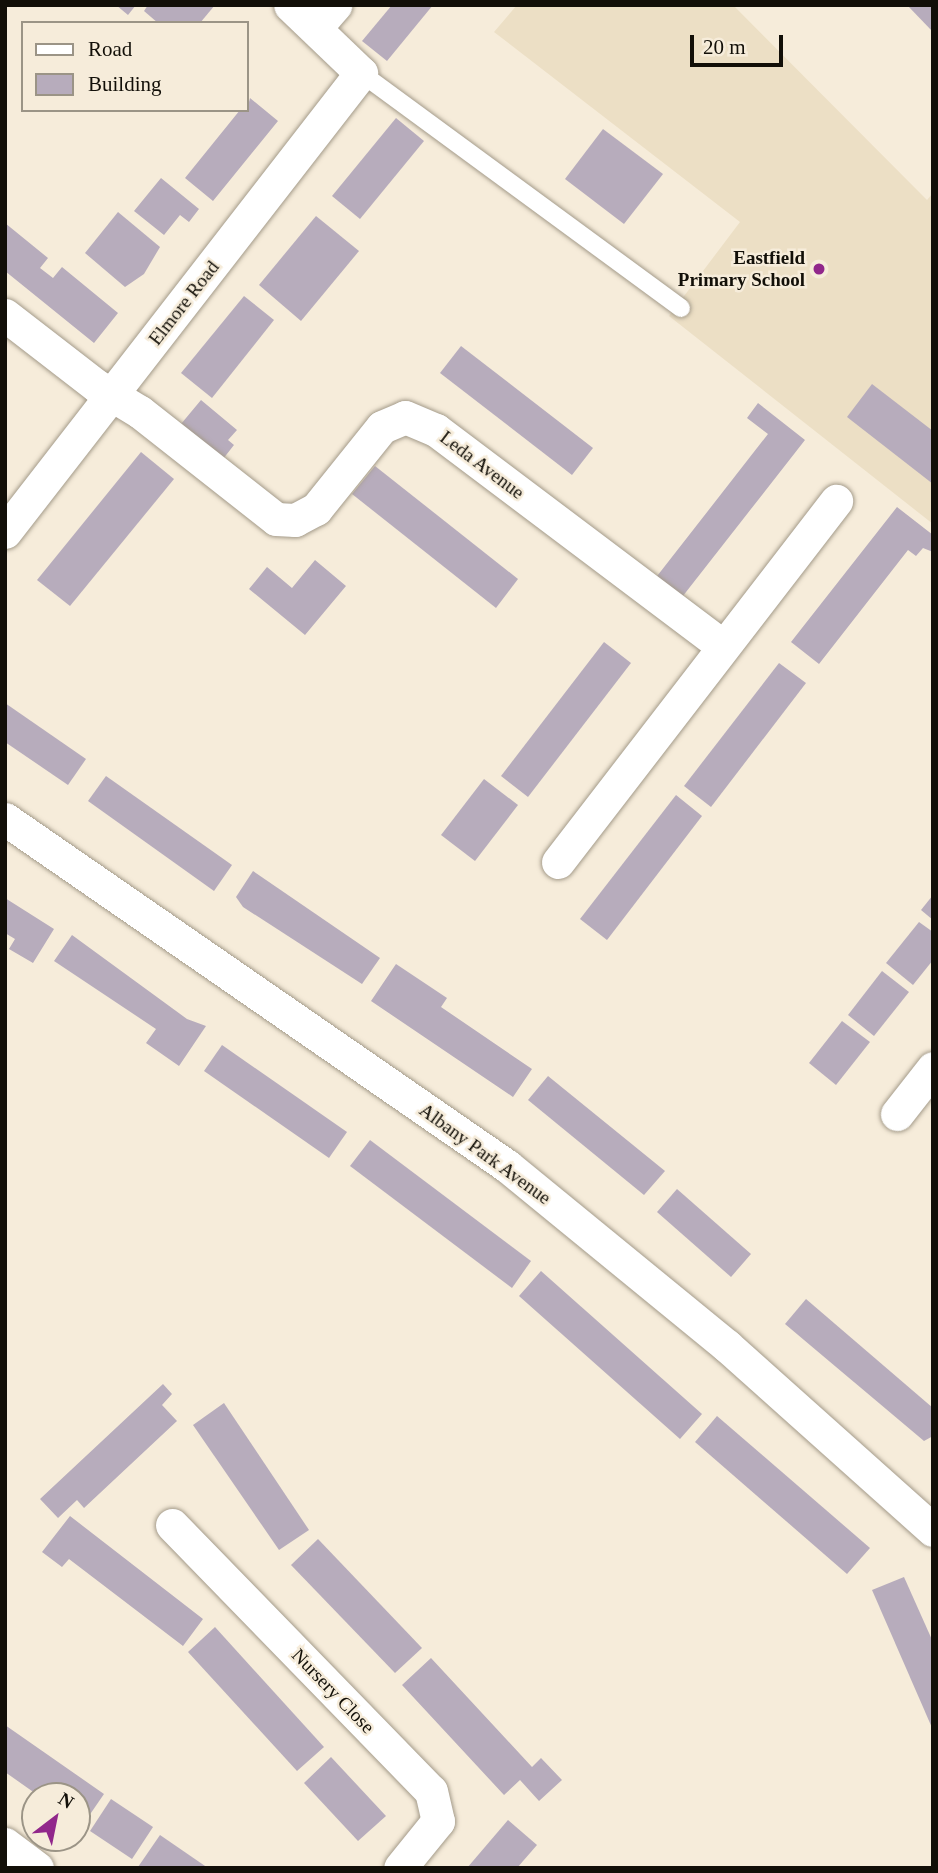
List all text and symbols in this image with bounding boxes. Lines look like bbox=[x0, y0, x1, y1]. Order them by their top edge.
legend bbox=[21, 21, 248, 112]
scale bar bbox=[693, 21, 786, 65]
text: 20 m bbox=[703, 35, 746, 59]
text: Road bbox=[88, 37, 132, 61]
text: Building bbox=[88, 72, 162, 96]
place label: Eastfield Primary School bbox=[678, 247, 805, 291]
street label: Elmore Road bbox=[144, 256, 224, 350]
marker: Eastfield Primary School bbox=[811, 261, 827, 277]
street label: Leda Avenue bbox=[435, 426, 529, 504]
street label: Albany Park Avenue bbox=[414, 1098, 556, 1210]
street label: Nursery Close bbox=[287, 1644, 379, 1738]
north arrow bbox=[21, 1782, 91, 1852]
text: N bbox=[55, 1788, 78, 1813]

